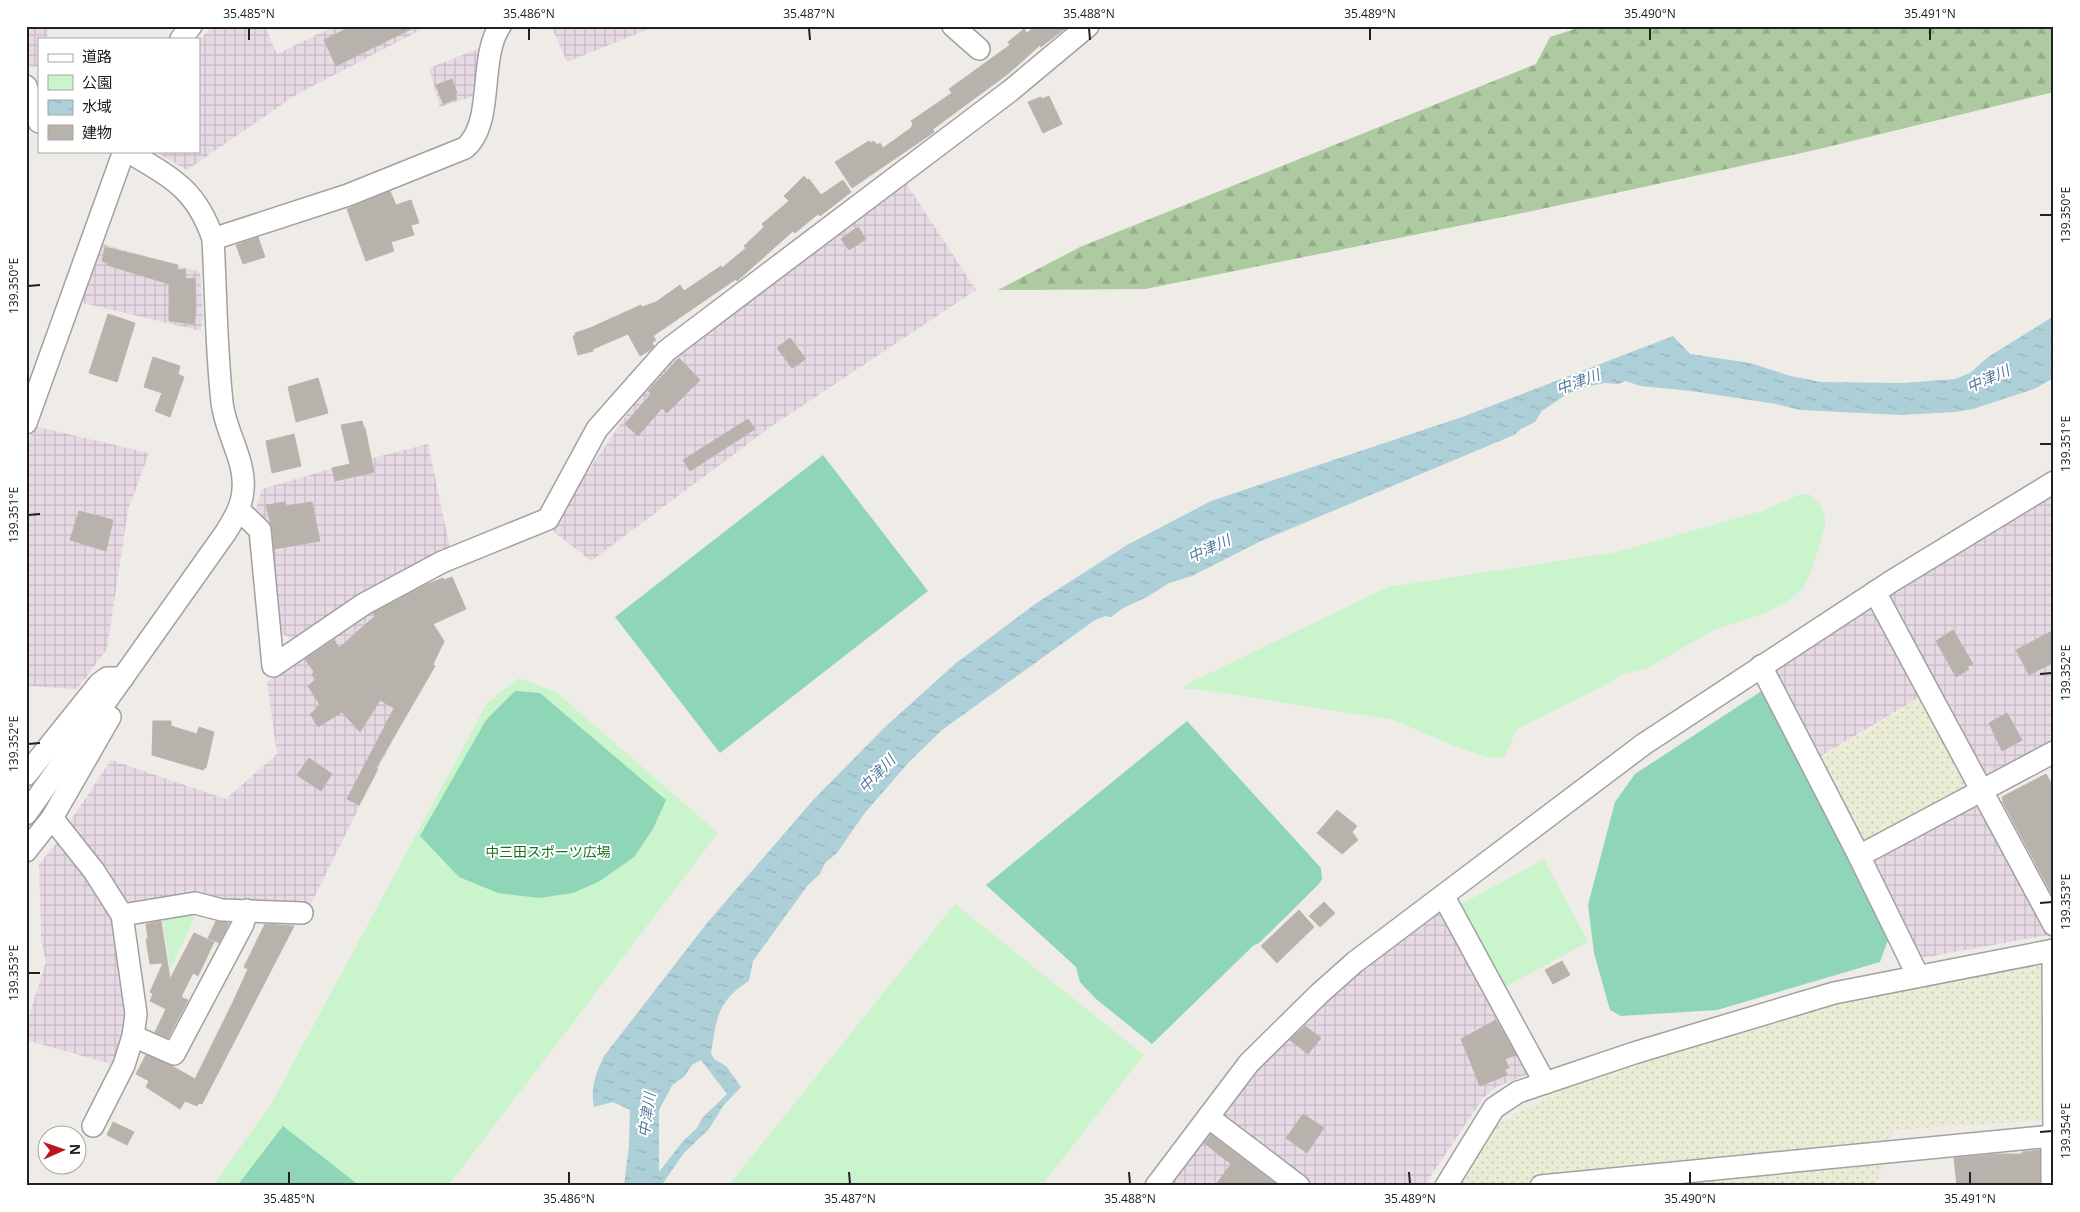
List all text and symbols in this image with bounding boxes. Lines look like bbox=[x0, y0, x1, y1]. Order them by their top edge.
text: 35.485°N bbox=[223, 5, 275, 22]
text: 35.486°N bbox=[503, 5, 555, 22]
text: 35.487°N bbox=[783, 5, 835, 22]
text: 35.488°N bbox=[1063, 5, 1115, 22]
text: 35.489°N bbox=[1344, 5, 1396, 22]
text: 35.490°N bbox=[1624, 5, 1676, 22]
text: 35.491°N bbox=[1904, 5, 1956, 22]
legend bbox=[38, 38, 200, 152]
text: 道路 bbox=[82, 46, 112, 66]
text: 公園 bbox=[82, 72, 112, 92]
text: 水域 bbox=[82, 96, 112, 116]
text: 建物 bbox=[82, 122, 112, 142]
text: 139.350°E bbox=[2057, 187, 2074, 243]
text: 139.350°E bbox=[5, 258, 22, 314]
water label: 中津川 bbox=[1963, 359, 2014, 396]
water label: 中津川 bbox=[1553, 363, 1604, 398]
text: 139.351°E bbox=[2057, 416, 2074, 472]
text: 139.351°E bbox=[5, 487, 22, 543]
water label: 中津川 bbox=[1184, 529, 1235, 567]
text: 139.352°E bbox=[2057, 645, 2074, 701]
text: 139.352°E bbox=[5, 716, 22, 772]
water label: 中津川 bbox=[853, 749, 900, 796]
park label: 中三田スポーツ広場 bbox=[485, 842, 611, 861]
text: 139.353°E bbox=[2057, 874, 2074, 930]
text: 139.353°E bbox=[5, 945, 22, 1001]
water label: 中津川 bbox=[633, 1089, 659, 1139]
text: 139.354°E bbox=[2057, 1103, 2074, 1159]
north arrow bbox=[38, 1124, 88, 1174]
text: N bbox=[66, 1144, 85, 1156]
text: 35.485°N bbox=[263, 1190, 315, 1207]
text: 35.486°N bbox=[543, 1190, 595, 1207]
text: 35.487°N bbox=[824, 1190, 876, 1207]
text: 35.488°N bbox=[1104, 1190, 1156, 1207]
text: 35.489°N bbox=[1384, 1190, 1436, 1207]
text: 35.490°N bbox=[1664, 1190, 1716, 1207]
text: 35.491°N bbox=[1944, 1190, 1996, 1207]

